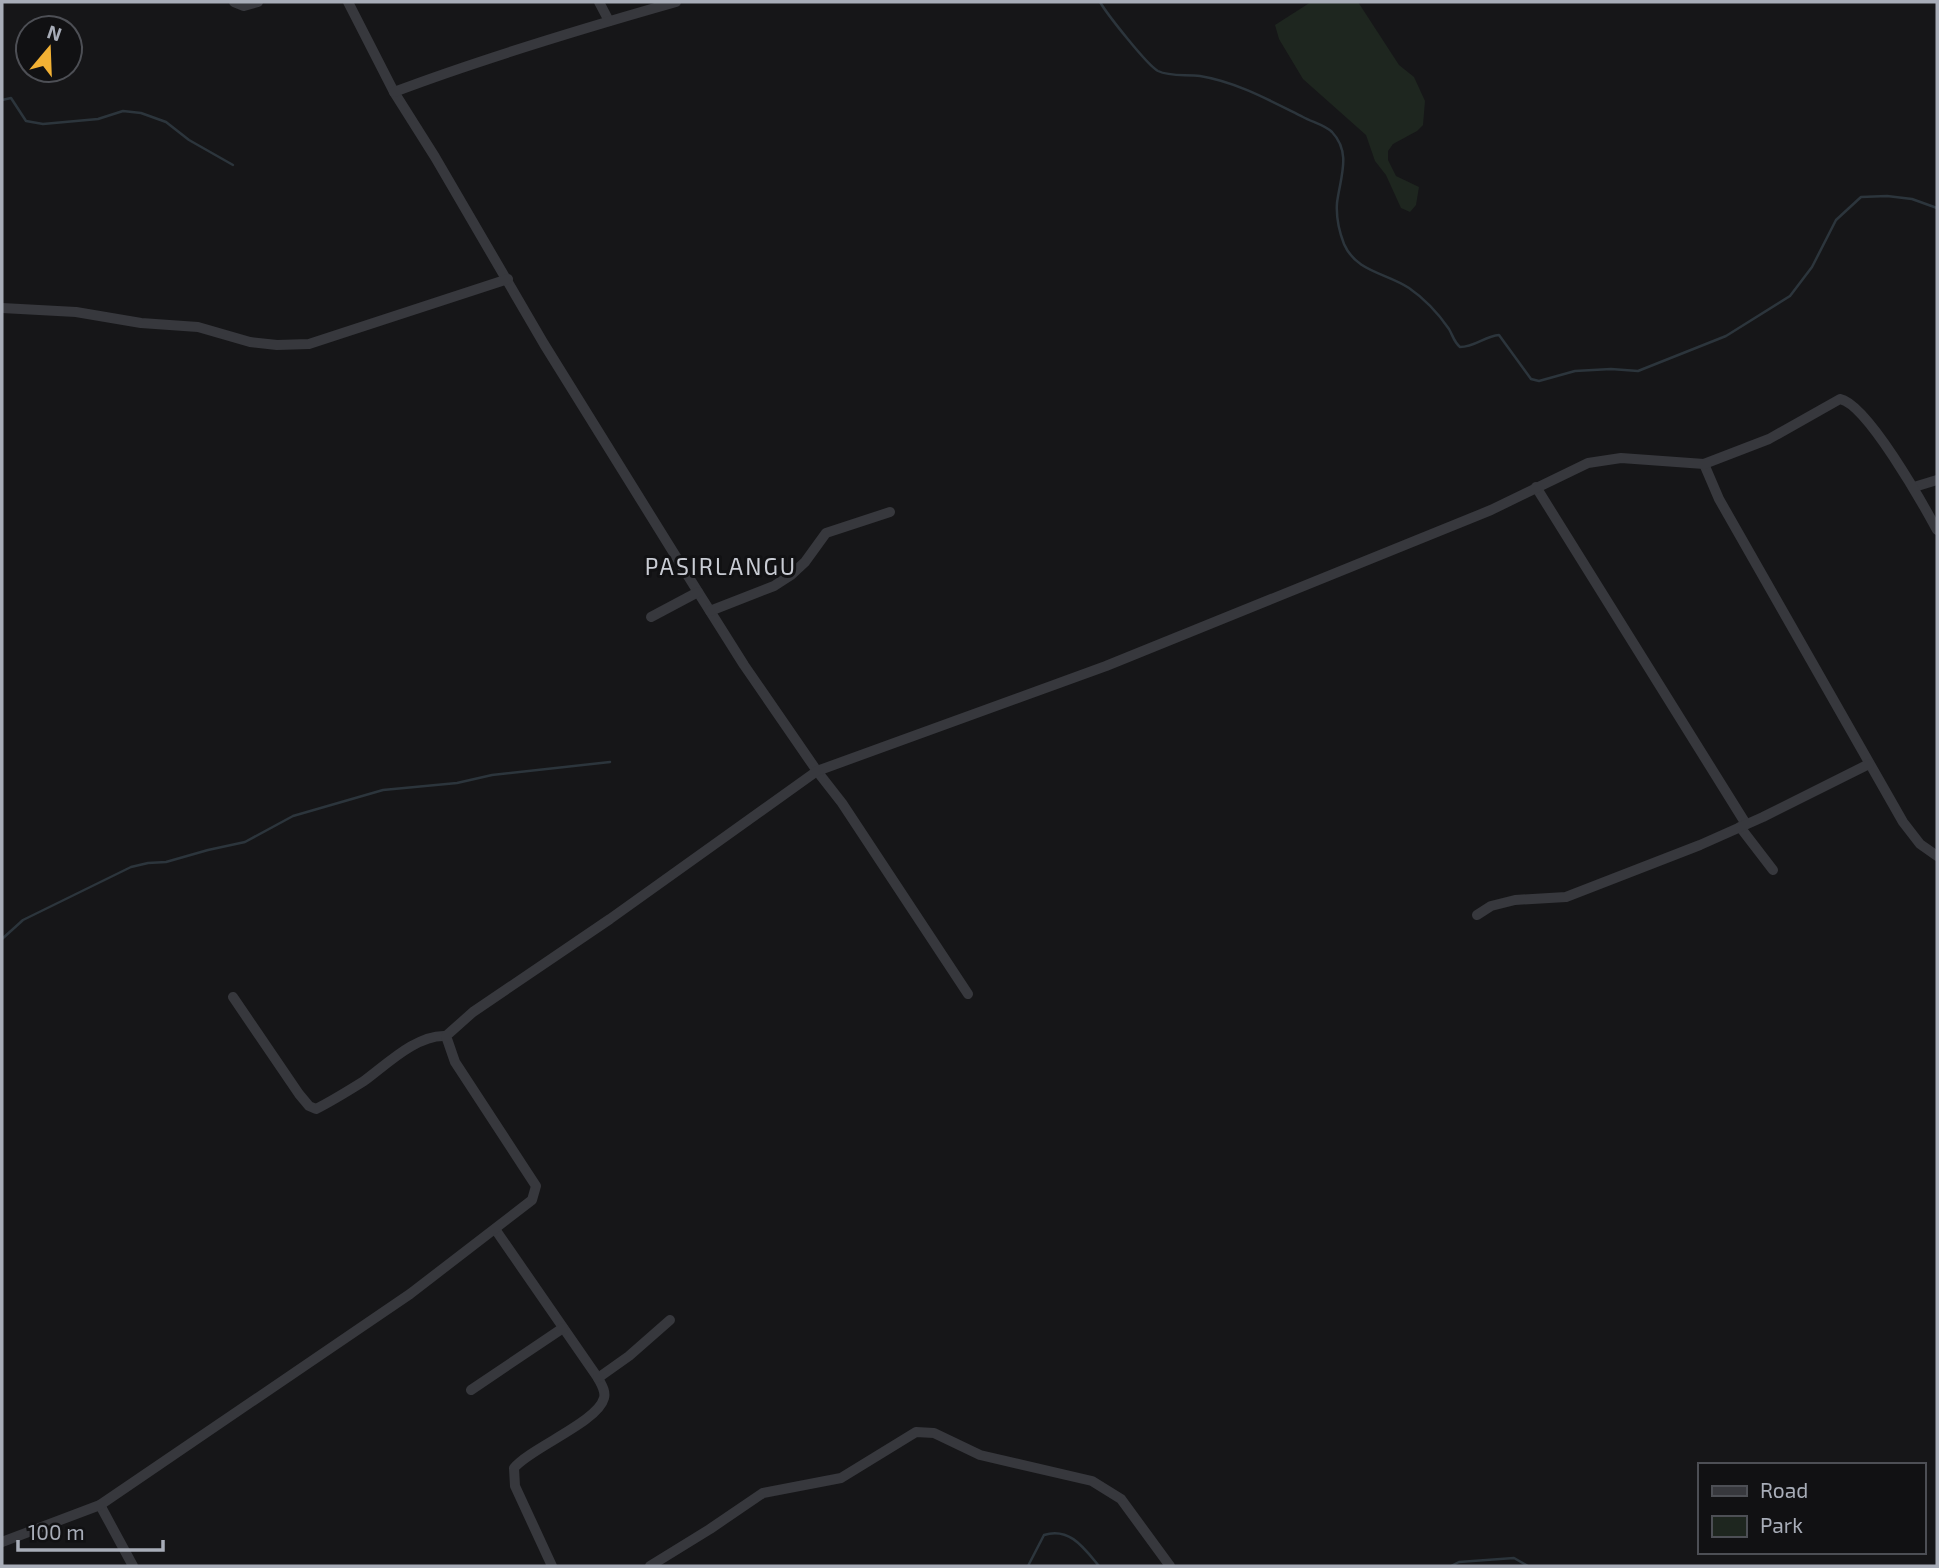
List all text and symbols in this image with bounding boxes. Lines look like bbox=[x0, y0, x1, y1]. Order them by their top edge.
north arrow bbox=[14, 14, 84, 84]
text: N bbox=[44, 19, 65, 46]
district label: PASIRLANGU bbox=[645, 552, 797, 580]
legend bbox=[1698, 1463, 1925, 1554]
text: Road bbox=[1760, 1477, 1808, 1502]
scale bar bbox=[18, 1508, 163, 1552]
text: Park bbox=[1760, 1512, 1803, 1537]
text: 100 m bbox=[28, 1519, 85, 1544]

